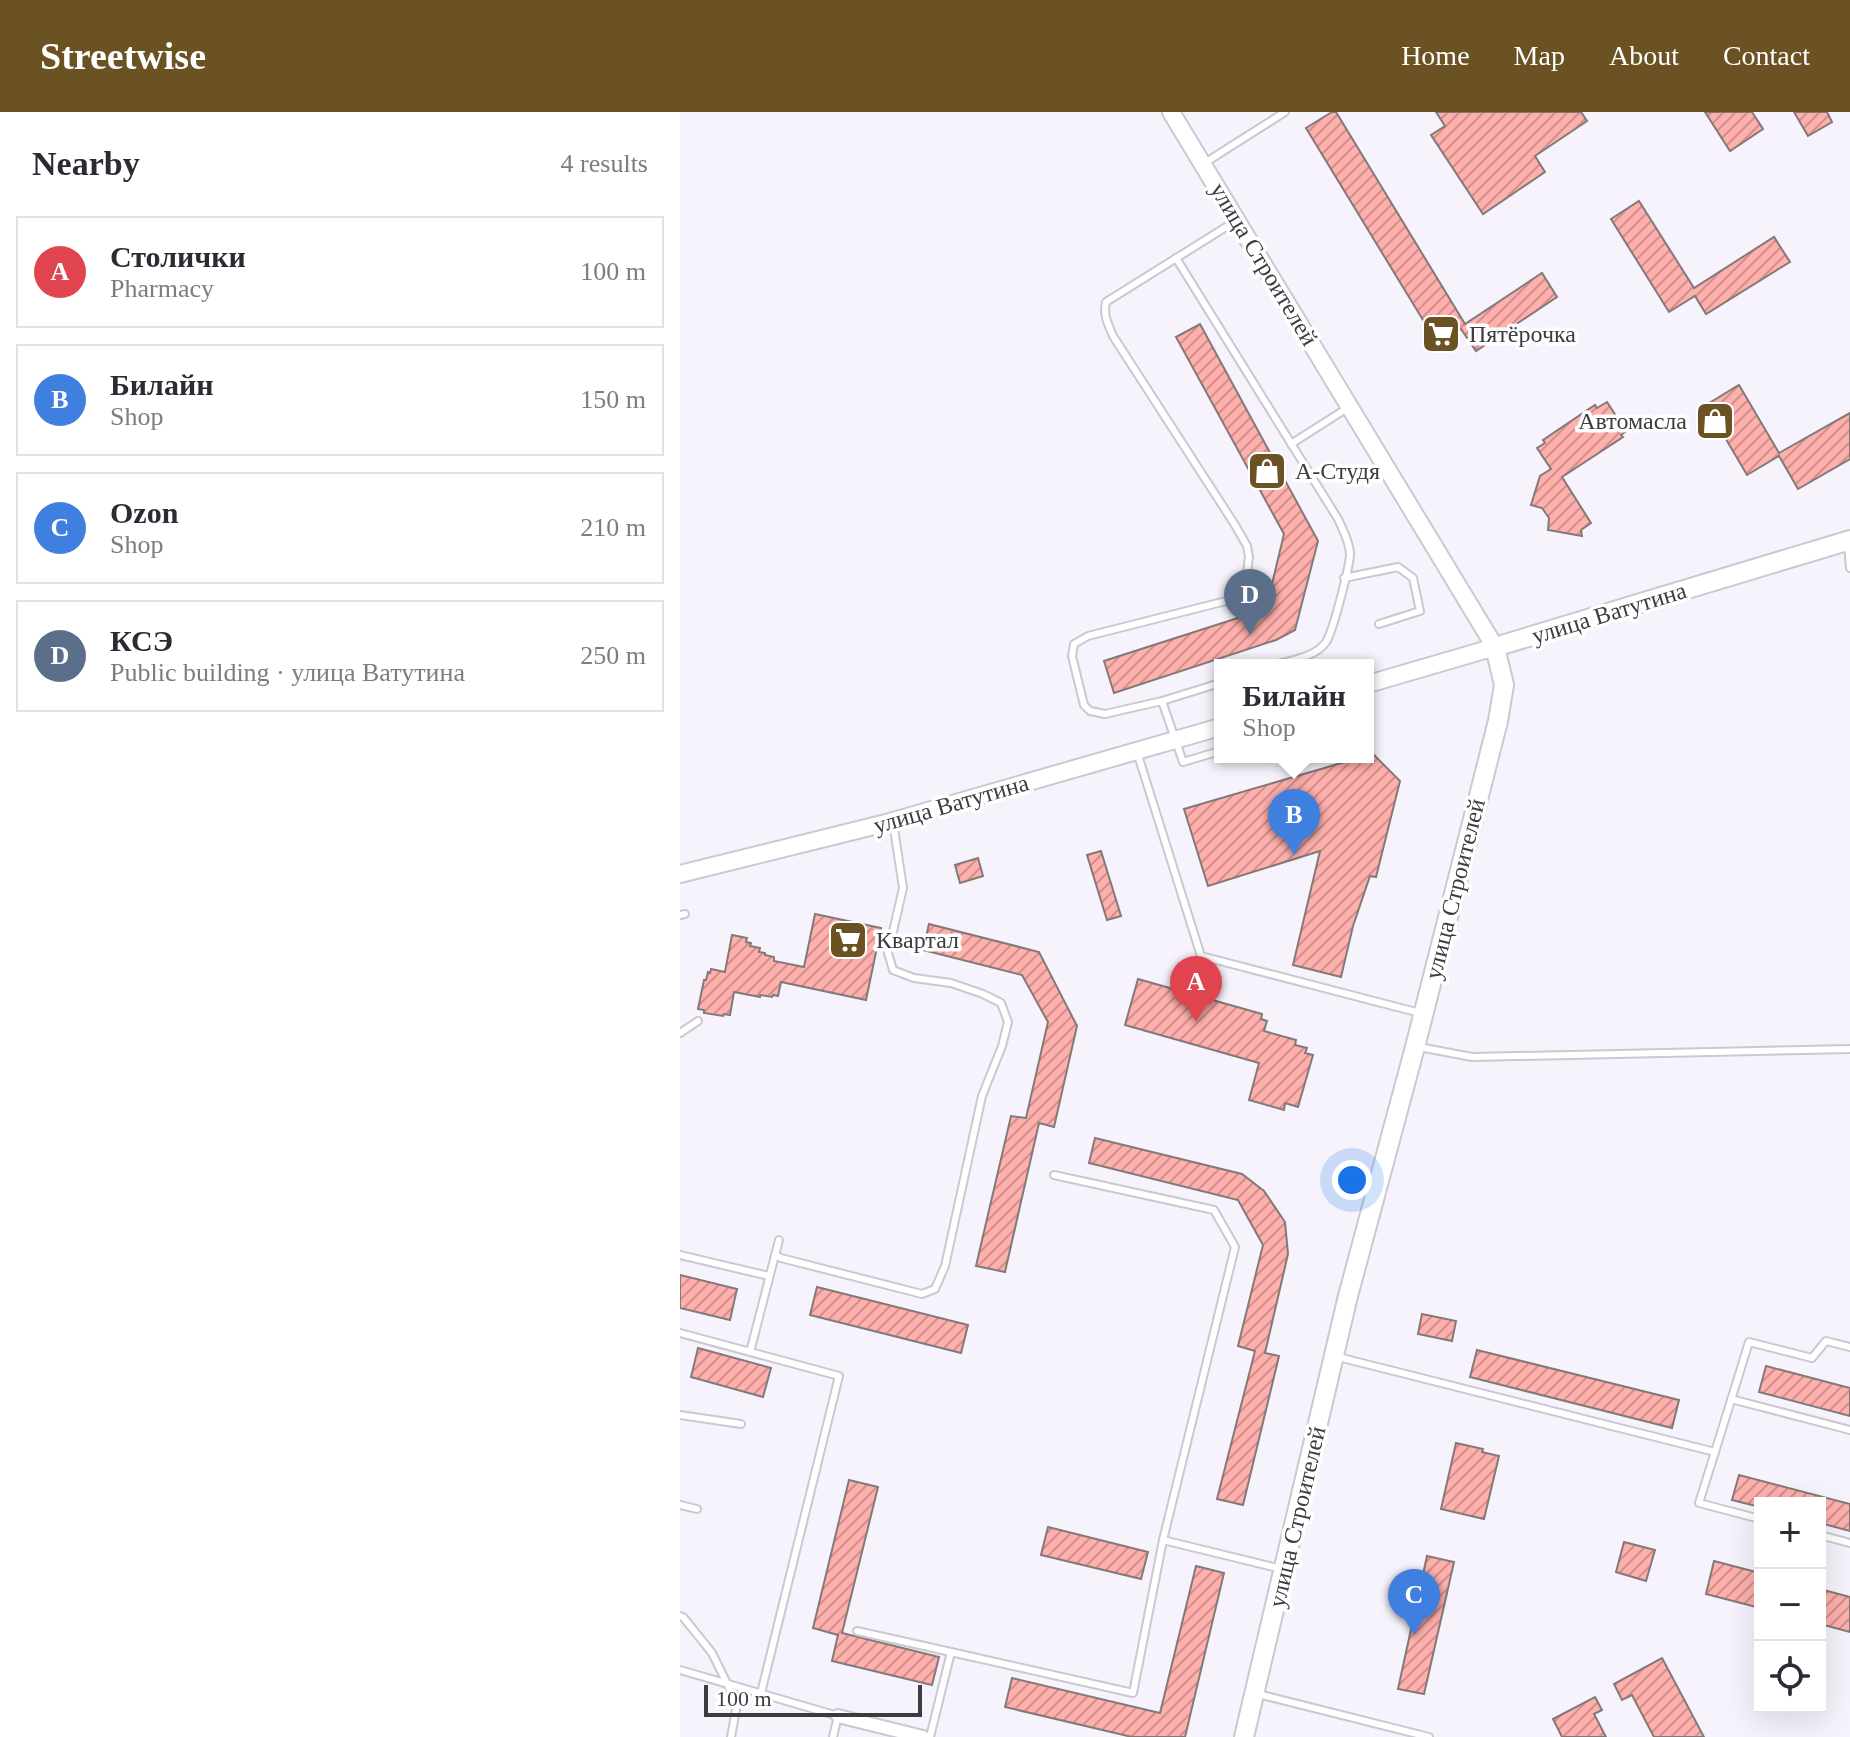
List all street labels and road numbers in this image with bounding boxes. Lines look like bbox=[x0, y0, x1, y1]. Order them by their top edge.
street label: улица Строителей bbox=[1205, 178, 1323, 350]
street label: улица Ватутина bbox=[1529, 577, 1690, 649]
street label: улица Ватутина bbox=[870, 769, 1032, 839]
street label: улица Строителей bbox=[1420, 796, 1490, 982]
street label: улица Строителей bbox=[1264, 1424, 1331, 1610]

